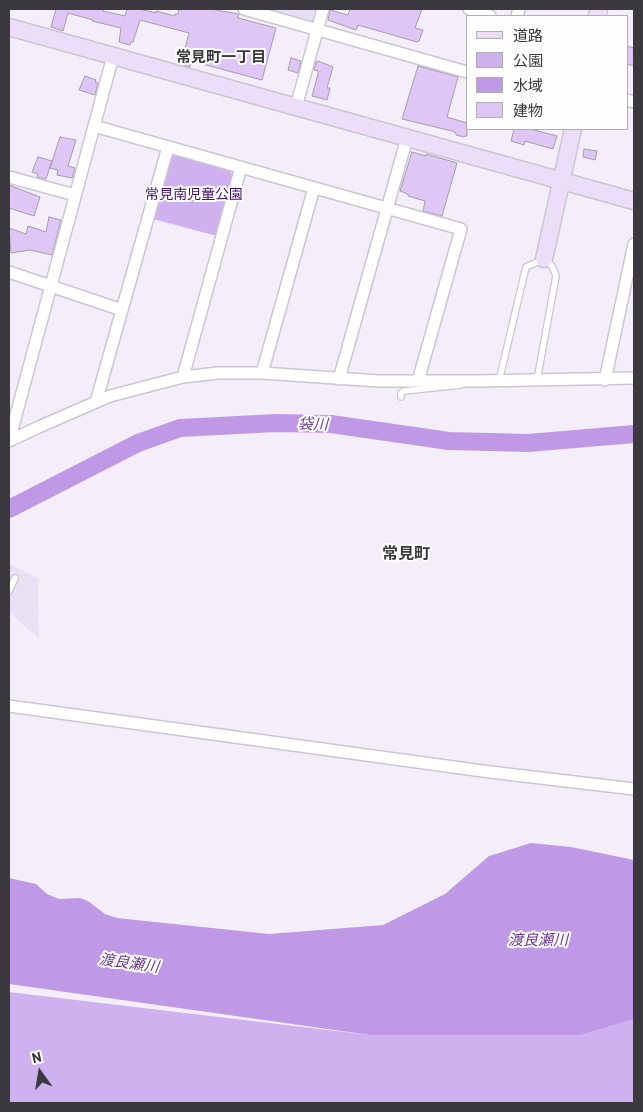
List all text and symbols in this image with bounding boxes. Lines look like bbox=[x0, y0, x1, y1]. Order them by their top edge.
legend bbox=[466, 15, 628, 130]
text: 道路 bbox=[513, 26, 543, 44]
district label: 常見町一丁目 bbox=[176, 48, 266, 66]
text: 公園 bbox=[513, 51, 543, 69]
text: 水域 bbox=[513, 76, 543, 94]
text: 建物 bbox=[513, 101, 543, 119]
park label: 常見南児童公園 bbox=[145, 186, 243, 202]
water label: 袋川 bbox=[298, 414, 328, 434]
district label: 常見町 bbox=[382, 544, 430, 564]
water label: 渡良瀬川 bbox=[508, 931, 568, 949]
water label: 渡良瀬川 bbox=[98, 950, 160, 976]
north arrow bbox=[15, 1047, 65, 1097]
text: N bbox=[30, 1048, 43, 1066]

